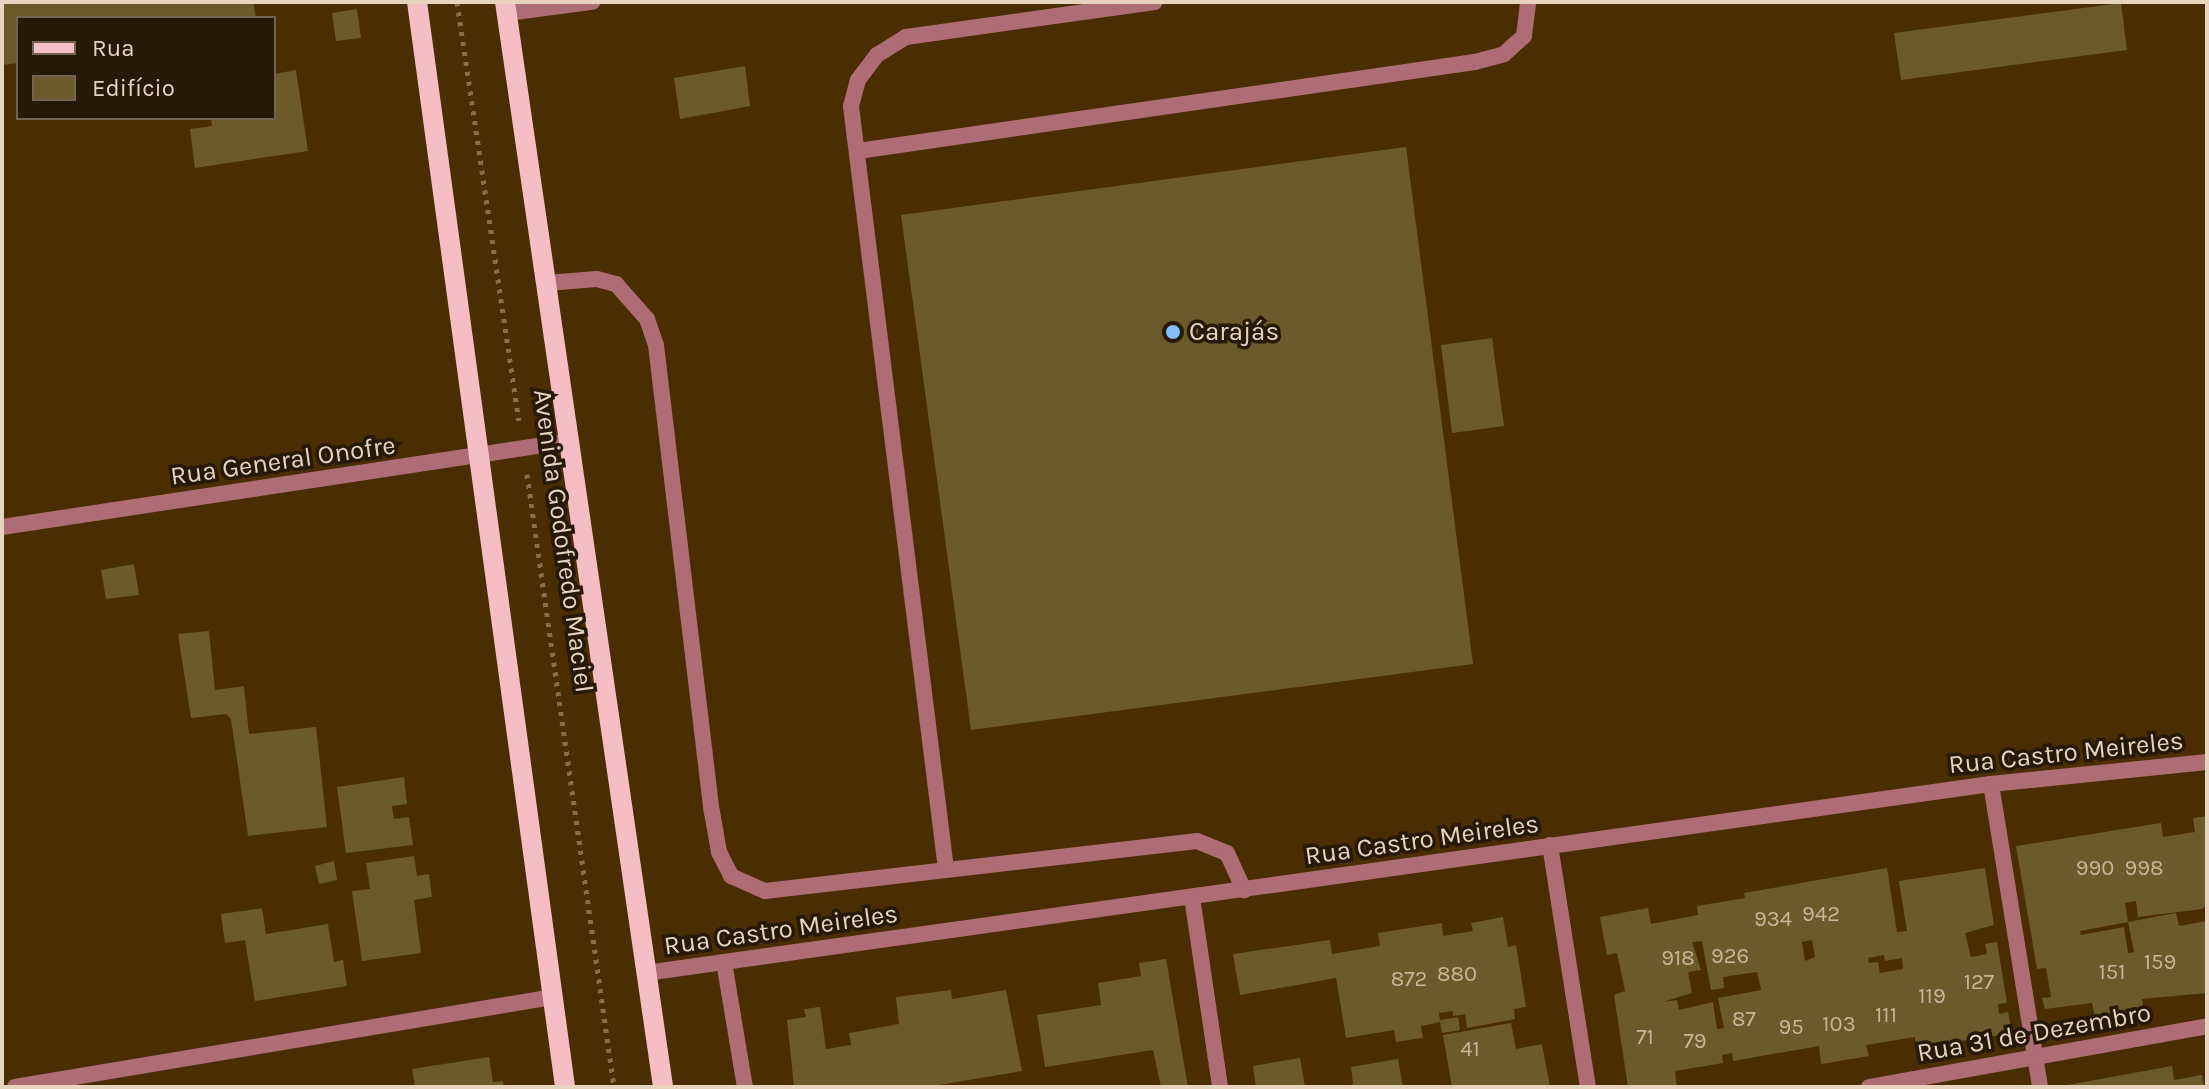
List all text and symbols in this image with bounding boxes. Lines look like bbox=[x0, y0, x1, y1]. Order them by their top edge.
legend bbox=[16, 16, 276, 120]
text: Rua bbox=[92, 34, 134, 62]
text: Edifício bbox=[92, 74, 175, 102]
place label: Carajás bbox=[1189, 316, 1279, 348]
marker: Carajás bbox=[1164, 323, 1182, 341]
street label: Avenida Godofredo Maciel bbox=[526, 387, 600, 695]
street label: Rua General Onofre bbox=[169, 430, 397, 492]
street label: Rua Castro Meireles bbox=[1947, 725, 2185, 781]
street label: Rua Castro Meireles bbox=[1303, 808, 1541, 872]
house number: 990 bbox=[2076, 856, 2114, 882]
house number: 998 bbox=[2124, 856, 2164, 882]
street label: Rua Castro Meireles bbox=[662, 898, 900, 962]
house number: 942 bbox=[1802, 902, 1840, 928]
house number: 934 bbox=[1754, 907, 1792, 933]
house number: 926 bbox=[1711, 944, 1749, 970]
house number: 918 bbox=[1661, 946, 1695, 972]
house number: 159 bbox=[2144, 950, 2176, 976]
house number: 151 bbox=[2099, 960, 2125, 986]
house number: 880 bbox=[1437, 962, 1477, 988]
house number: 872 bbox=[1391, 967, 1427, 993]
house number: 127 bbox=[1964, 970, 1994, 996]
house number: 119 bbox=[1918, 984, 1946, 1010]
street label: Rua 31 de Dezembro bbox=[1915, 997, 2153, 1069]
house number: 111 bbox=[1875, 1003, 1897, 1029]
house number: 87 bbox=[1732, 1007, 1756, 1033]
house number: 103 bbox=[1822, 1012, 1856, 1038]
house number: 95 bbox=[1778, 1015, 1804, 1041]
house number: 71 bbox=[1636, 1025, 1654, 1051]
house number: 79 bbox=[1683, 1029, 1707, 1055]
house number: 41 bbox=[1460, 1037, 1480, 1063]

